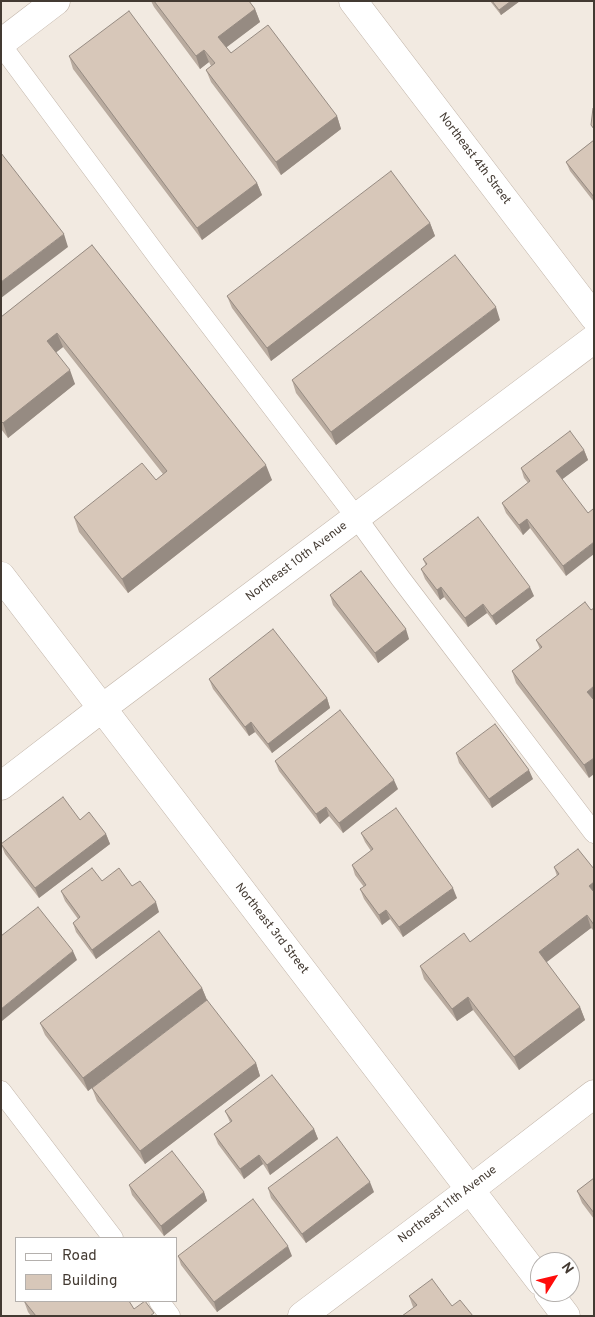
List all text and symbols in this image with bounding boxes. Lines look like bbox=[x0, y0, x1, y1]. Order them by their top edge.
street label: Northeast 4th Street bbox=[435, 110, 513, 208]
street label: Northeast 10th Avenue bbox=[244, 519, 350, 605]
street label: Northeast 3rd Street bbox=[231, 881, 311, 977]
street label: Northeast 11th Avenue bbox=[396, 1163, 500, 1247]
legend bbox=[15, 1237, 178, 1302]
text: Road bbox=[62, 1247, 97, 1266]
north arrow bbox=[530, 1252, 580, 1302]
text: N bbox=[557, 1259, 577, 1278]
text: Building bbox=[62, 1272, 117, 1291]

